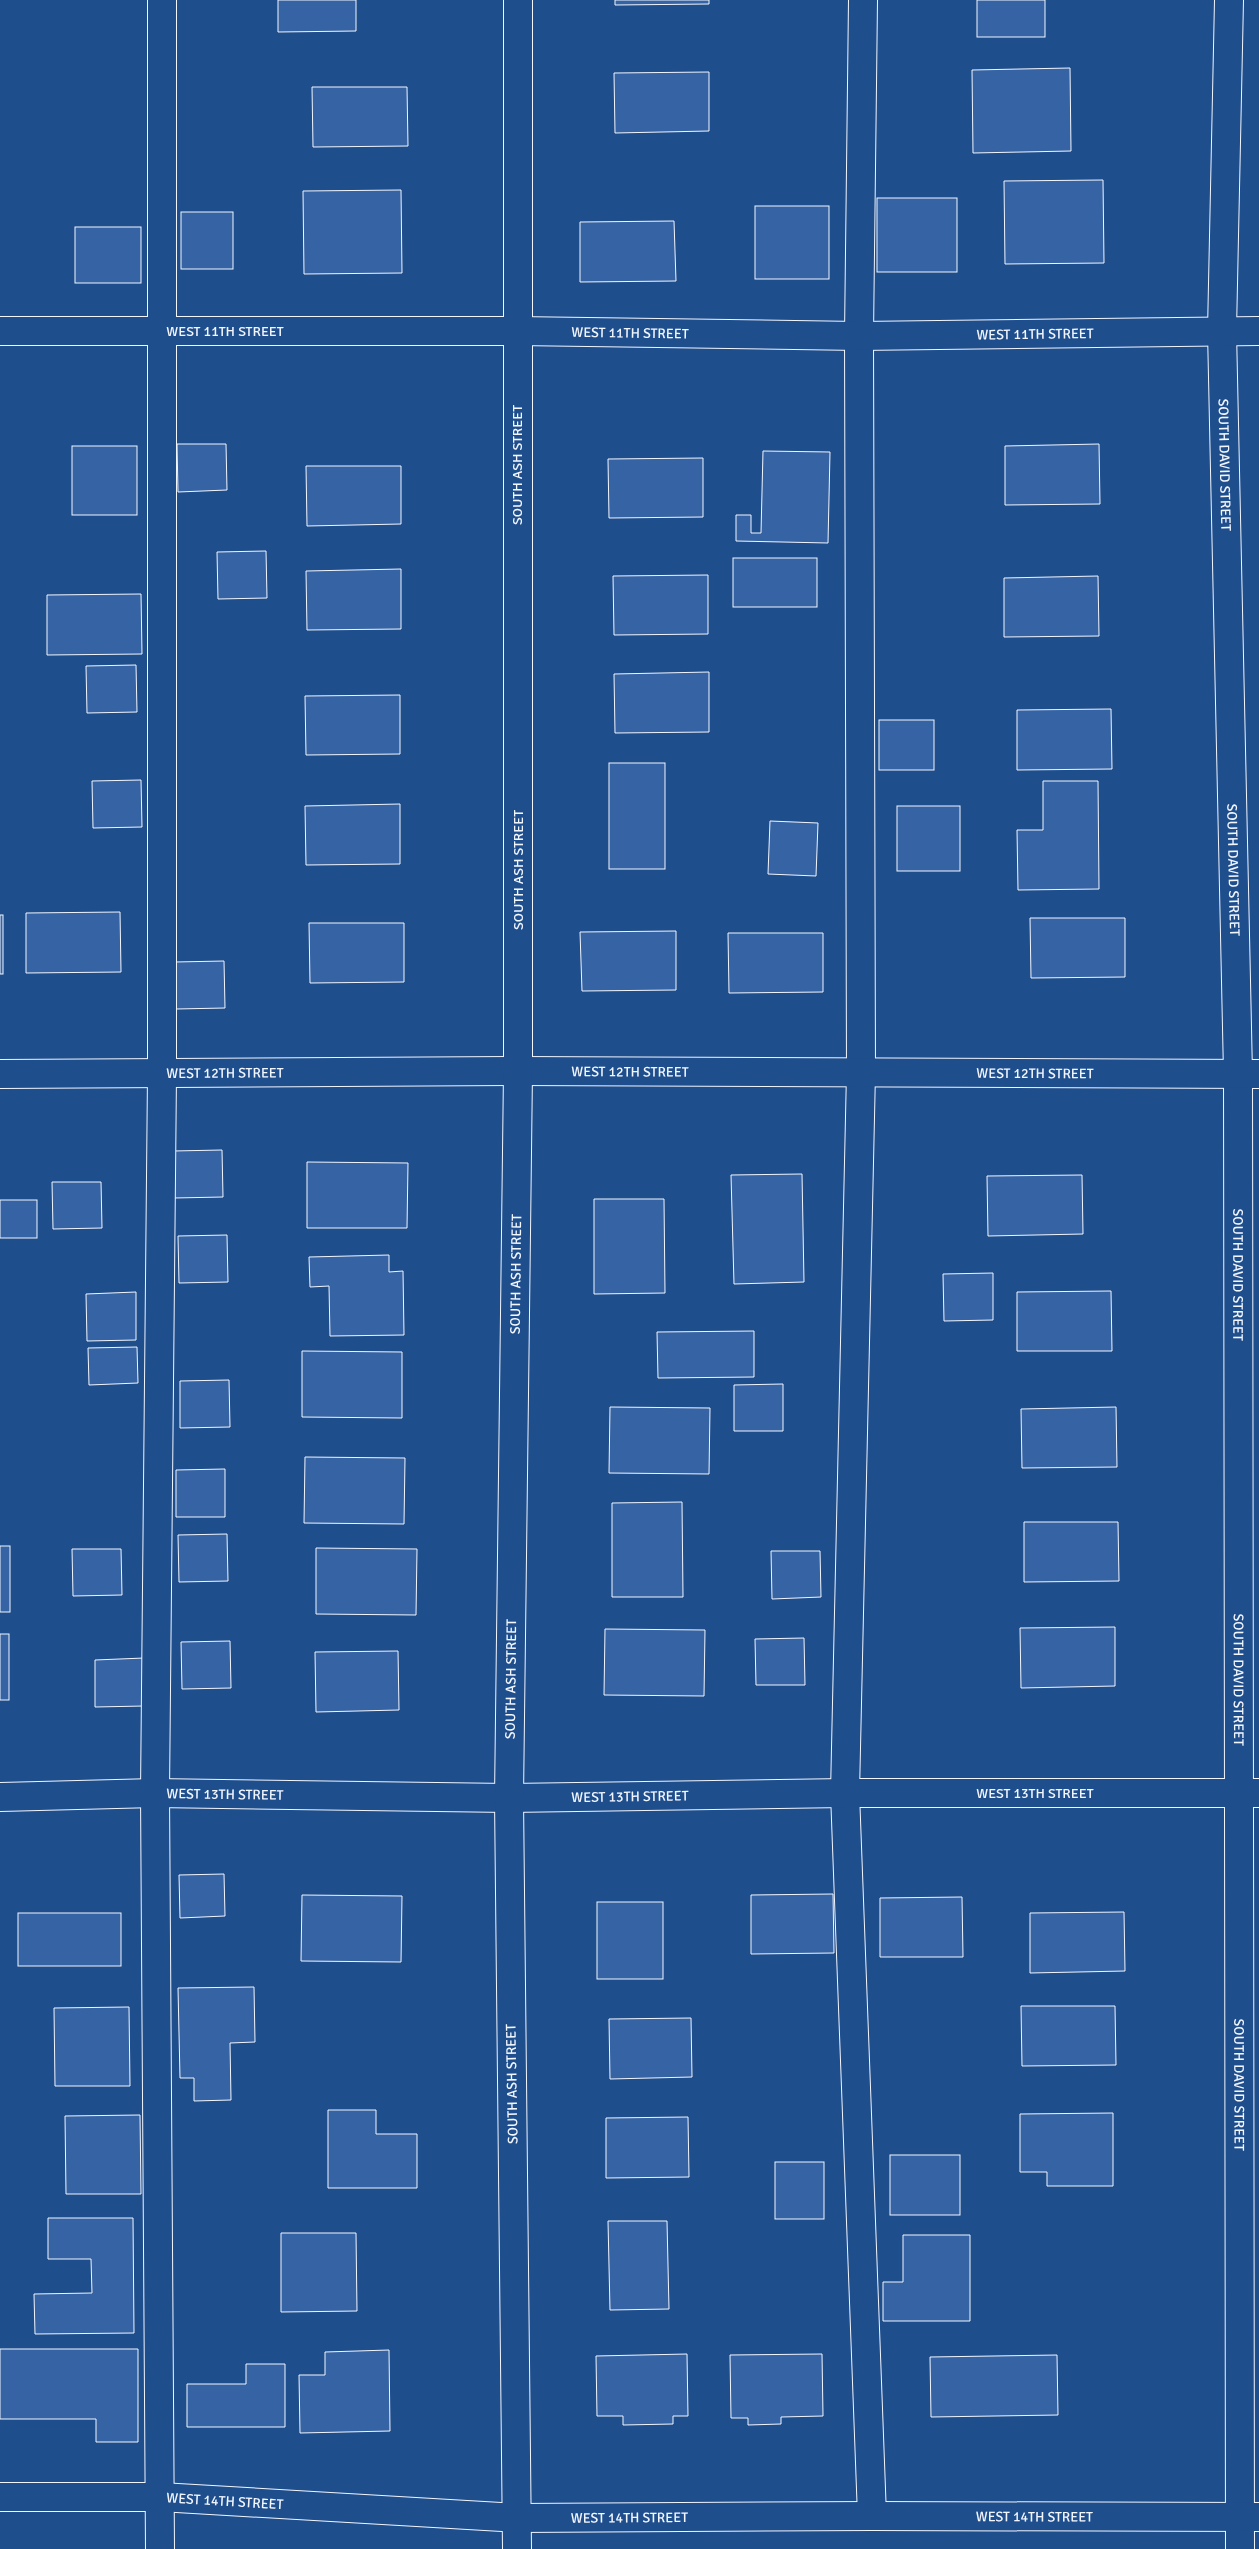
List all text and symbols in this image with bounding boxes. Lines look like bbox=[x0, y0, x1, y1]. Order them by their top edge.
street label: WEST 11TH STREET bbox=[166, 323, 284, 340]
street label: WEST 11TH STREET bbox=[571, 323, 689, 342]
street label: WEST 11TH STREET bbox=[976, 325, 1094, 343]
street label: SOUTH DAVID STREET bbox=[1215, 399, 1235, 531]
street label: SOUTH ASH STREET bbox=[509, 405, 526, 525]
street label: SOUTH DAVID STREET bbox=[1224, 803, 1244, 936]
street label: SOUTH ASH STREET bbox=[510, 810, 527, 930]
street label: WEST 12TH STREET bbox=[571, 1063, 689, 1080]
street label: WEST 12TH STREET bbox=[166, 1064, 284, 1082]
street label: WEST 12TH STREET bbox=[976, 1064, 1094, 1082]
street label: SOUTH DAVID STREET bbox=[1230, 1209, 1247, 1341]
street label: SOUTH ASH STREET bbox=[506, 1214, 525, 1334]
street label: SOUTH DAVID STREET bbox=[1230, 1614, 1247, 1746]
street label: SOUTH ASH STREET bbox=[501, 1619, 520, 1739]
street label: WEST 13TH STREET bbox=[166, 1785, 284, 1803]
street label: WEST 13TH STREET bbox=[976, 1785, 1094, 1802]
street label: WEST 13TH STREET bbox=[571, 1787, 689, 1806]
street label: SOUTH DAVID STREET bbox=[1231, 2019, 1248, 2151]
street label: SOUTH ASH STREET bbox=[502, 2024, 522, 2144]
street label: WEST 14TH STREET bbox=[166, 2489, 284, 2513]
street label: WEST 14TH STREET bbox=[976, 2508, 1093, 2525]
street label: WEST 14TH STREET bbox=[571, 2509, 688, 2526]

